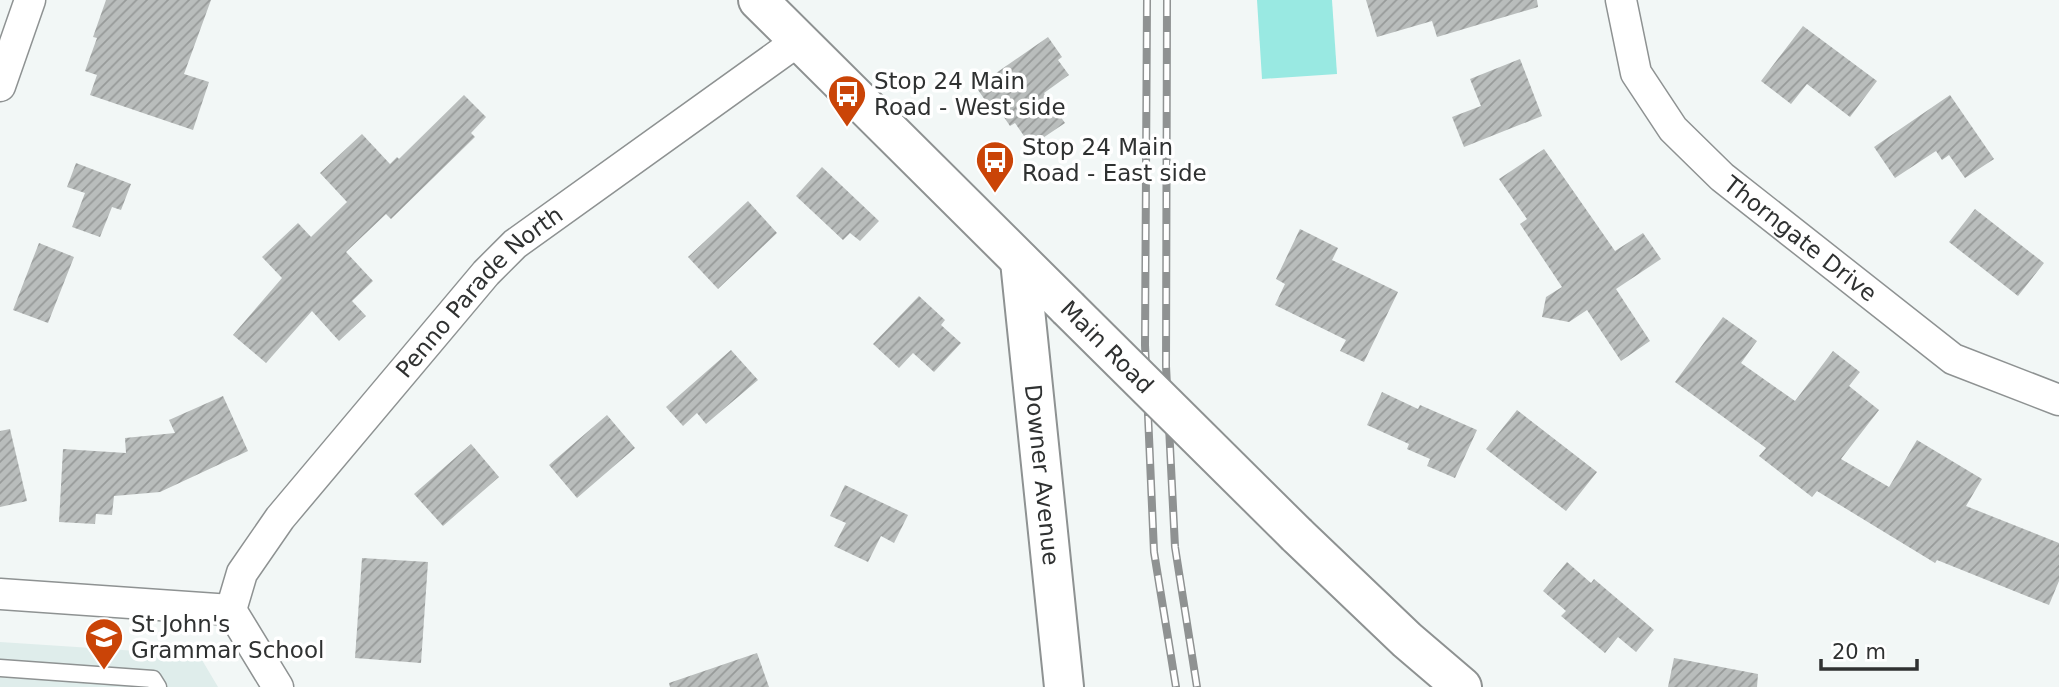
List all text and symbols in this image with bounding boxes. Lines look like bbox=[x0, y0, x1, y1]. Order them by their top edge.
place label: Stop 24 Main Road - West side bbox=[874, 68, 1066, 120]
bus stop icon: Stop 24 Main Road - West side bbox=[826, 73, 868, 128]
place label: Stop 24 Main Road - East side bbox=[1022, 134, 1207, 186]
bus stop icon: Stop 24 Main Road - East side bbox=[974, 139, 1016, 194]
street label: Thorngate Drive bbox=[1718, 170, 1882, 307]
street label: Penno Parade North bbox=[391, 201, 567, 383]
street label: Main Road bbox=[1055, 295, 1159, 399]
street label: Downer Avenue bbox=[1020, 383, 1064, 567]
place label: St John's Grammar School bbox=[131, 611, 324, 663]
school or university icon: St John's Grammar School bbox=[83, 616, 125, 671]
scale bar bbox=[1821, 628, 1917, 672]
text: 20 m bbox=[1832, 640, 1886, 664]

